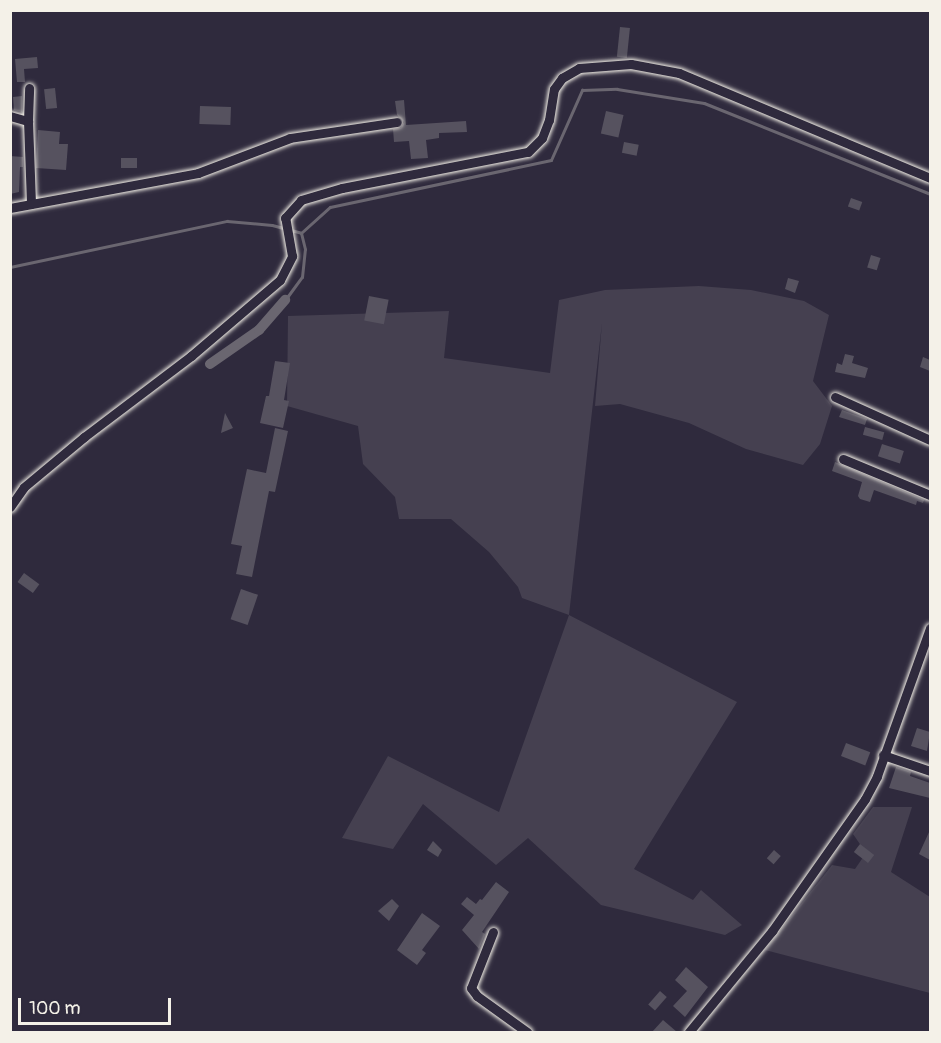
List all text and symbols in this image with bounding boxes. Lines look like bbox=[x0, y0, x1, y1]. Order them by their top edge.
scale bar bbox=[21, 986, 174, 1024]
text: 100 m bbox=[29, 997, 81, 1020]

